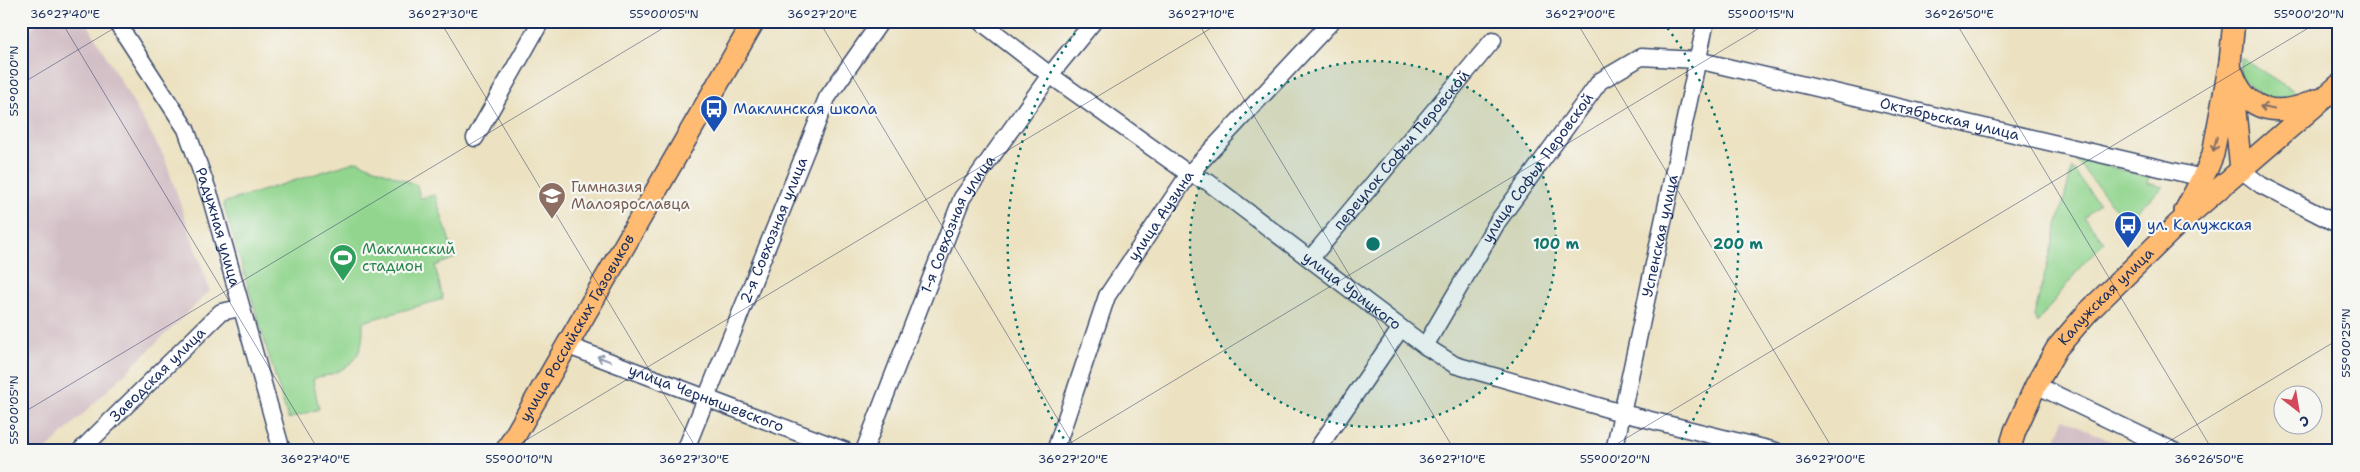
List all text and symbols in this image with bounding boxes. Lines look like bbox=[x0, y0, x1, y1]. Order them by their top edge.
text: 36°27'40"E bbox=[30, 6, 100, 22]
text: 36°27'30"E bbox=[408, 6, 478, 22]
text: 55°00'05"N bbox=[629, 6, 699, 22]
text: 36°27'20"E bbox=[787, 6, 857, 22]
text: 36°27'10"E bbox=[1167, 6, 1235, 22]
text: 36°27'00"E bbox=[1545, 6, 1615, 22]
text: 55°00'15"N bbox=[1728, 6, 1794, 22]
text: 36°26'50"E bbox=[1924, 6, 1994, 22]
text: 55°00'20"N bbox=[2274, 6, 2344, 22]
text: 55°00'00"N bbox=[6, 46, 22, 116]
street label: переулок Софьи Перовской bbox=[1329, 65, 1474, 234]
street label: улица Софьи Перовской bbox=[1477, 89, 1598, 247]
street label: Октябрьская улица bbox=[1878, 93, 2022, 145]
bus stop icon: Маклинская школа bbox=[699, 94, 729, 133]
place label: Маклинская школа bbox=[733, 99, 878, 119]
one-way arrow bbox=[2259, 103, 2275, 112]
one-way arrow bbox=[2210, 136, 2219, 152]
street label: 1-я Совхозная улица bbox=[916, 150, 1000, 296]
street label: 2-я Совхозная улица bbox=[735, 154, 812, 306]
street label: Радужная улица bbox=[191, 165, 245, 290]
street label: улица Аузина bbox=[1123, 166, 1199, 265]
street label: Успенская улица bbox=[1637, 172, 1683, 299]
place label: Гимназия Малоярославца bbox=[571, 177, 691, 214]
school or university icon: Гимназия Малоярославца bbox=[537, 181, 567, 220]
bus stop icon: ул. Калужская bbox=[2113, 210, 2143, 249]
place label: ул. Калужская bbox=[2147, 215, 2252, 235]
street label: улица Российских Газовиков bbox=[515, 230, 639, 426]
text: 100 m bbox=[1533, 234, 1579, 254]
text: 200 m bbox=[1713, 234, 1763, 254]
centre of rings bbox=[1364, 235, 1382, 253]
place label: Маклинский стадион bbox=[362, 239, 456, 276]
sports icon: Маклинский стадион bbox=[328, 243, 358, 282]
street label: Калужская улица bbox=[2053, 243, 2159, 350]
street label: улица Урицкого bbox=[1299, 247, 1405, 334]
text: 55°00'25"N bbox=[2338, 308, 2354, 378]
street label: Заводская улица bbox=[105, 322, 210, 426]
one-way arrow bbox=[597, 354, 612, 363]
street label: улица Чернышевского bbox=[626, 360, 787, 437]
text: 55°00'05"N bbox=[6, 375, 22, 445]
north arrow bbox=[2272, 384, 2322, 434]
text: С bbox=[2296, 411, 2313, 431]
text: 36°27'40"E bbox=[280, 451, 350, 467]
text: 55°00'10"N bbox=[485, 451, 553, 467]
text: 36°27'30"E bbox=[659, 451, 729, 467]
text: 36°27'20"E bbox=[1038, 451, 1108, 467]
text: 36°27'10"E bbox=[1418, 451, 1486, 467]
text: 55°00'20"N bbox=[1580, 451, 1650, 467]
text: 36°27'00"E bbox=[1795, 451, 1865, 467]
text: 36°26'50"E bbox=[2174, 451, 2244, 467]

